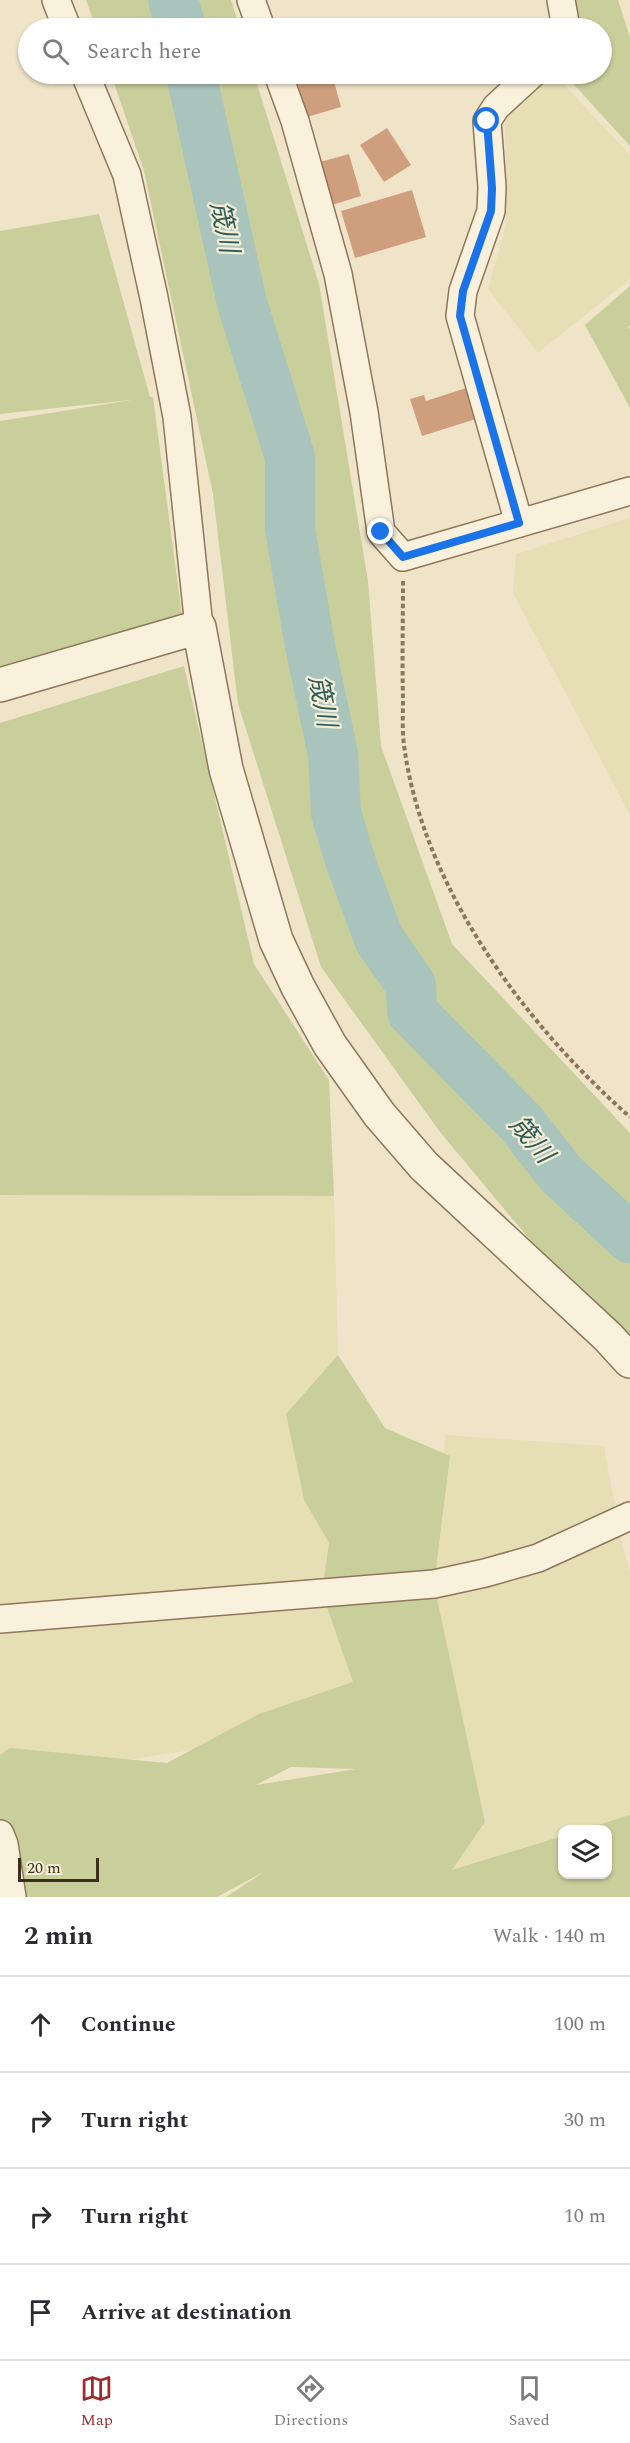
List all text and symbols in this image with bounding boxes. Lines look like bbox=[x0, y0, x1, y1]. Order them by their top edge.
search box bbox=[18, 18, 612, 84]
icon: search bbox=[39, 35, 72, 68]
text: Search here bbox=[87, 35, 201, 68]
route start bbox=[473, 107, 499, 133]
water label: 筬川 bbox=[199, 198, 250, 260]
route end bbox=[367, 518, 393, 544]
water label: 筬川 bbox=[297, 672, 347, 733]
water label: 筬川 bbox=[499, 1107, 565, 1175]
map controls bbox=[558, 1825, 612, 1879]
button: layers bbox=[558, 1825, 612, 1879]
scale bar bbox=[18, 1855, 99, 1882]
text: 20 m bbox=[27, 1856, 61, 1880]
text: 2 min bbox=[24, 1916, 93, 1956]
text: Walk · 140 m bbox=[493, 1921, 606, 1951]
icon: ahead bbox=[24, 2008, 57, 2041]
text: Continue bbox=[81, 2008, 176, 2041]
text: 100 m bbox=[554, 2009, 606, 2039]
icon: right bbox=[24, 2104, 57, 2137]
text: Turn right bbox=[81, 2104, 188, 2137]
text: 30 m bbox=[564, 2105, 606, 2135]
icon: right bbox=[24, 2200, 57, 2233]
text: Turn right bbox=[81, 2200, 188, 2233]
text: 10 m bbox=[564, 2201, 606, 2231]
icon: arrive bbox=[24, 2296, 57, 2329]
text: Arrive at destination bbox=[81, 2296, 292, 2329]
tab: Map bbox=[80, 2372, 113, 2432]
tab: Directions bbox=[274, 2372, 348, 2432]
tab: Saved bbox=[509, 2372, 550, 2432]

